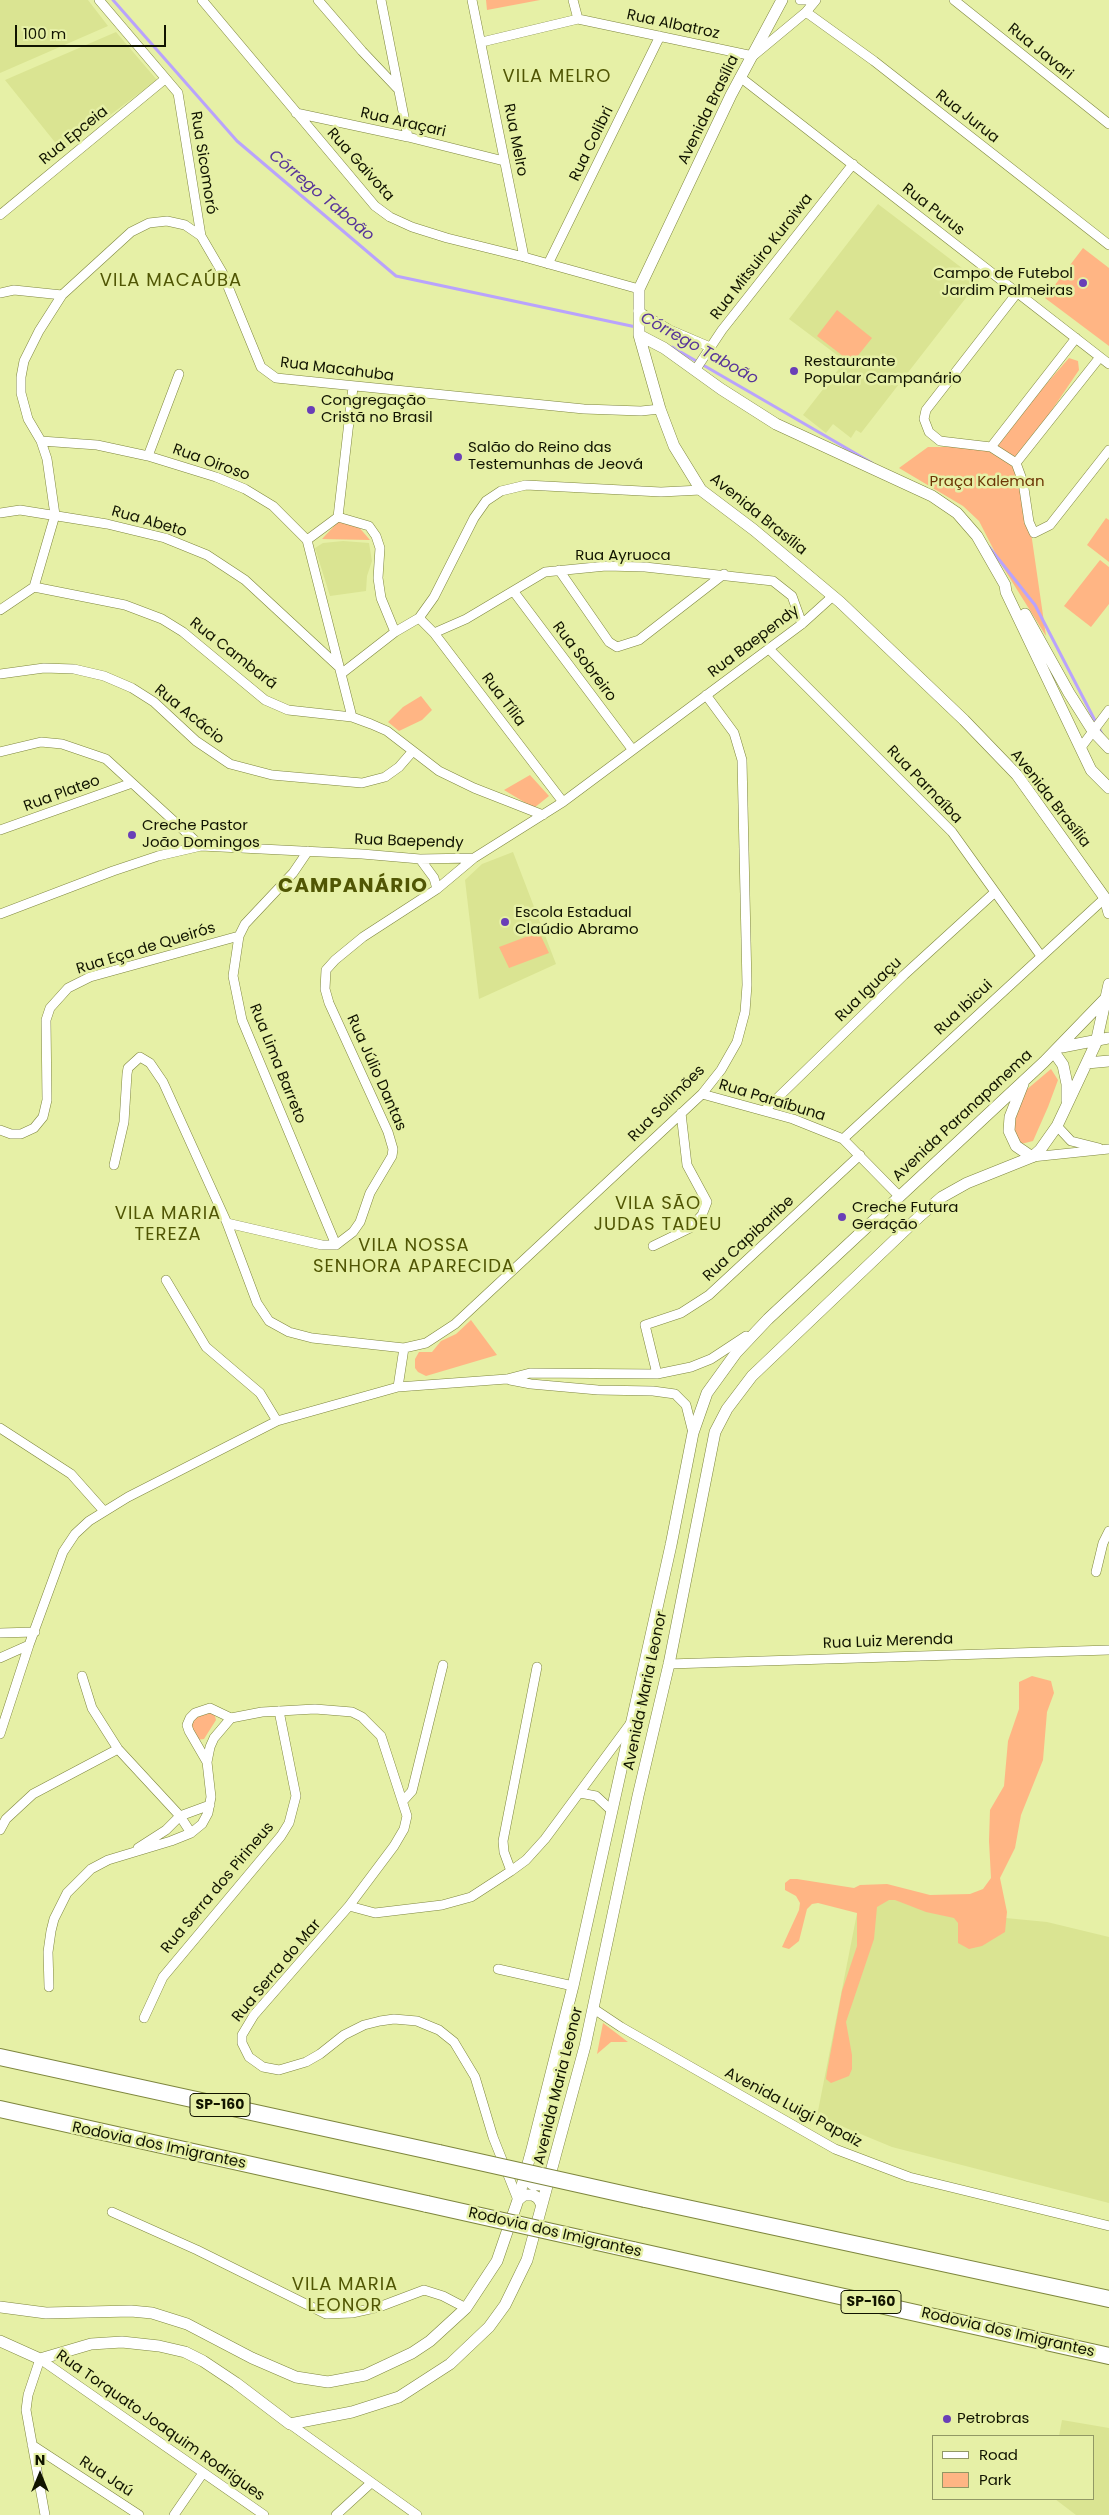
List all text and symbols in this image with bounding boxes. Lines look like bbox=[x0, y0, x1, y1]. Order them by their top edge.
street label: Rua Albatroz bbox=[625, 6, 721, 44]
scale bar bbox=[18, 15, 169, 47]
street label: Rua Javari bbox=[1004, 20, 1076, 84]
text: 100 m bbox=[23, 23, 66, 44]
street label: Avenida Brasília bbox=[675, 52, 743, 168]
district label: VILA MELRO bbox=[501, 66, 613, 88]
street label: Rua Jurua bbox=[932, 87, 1002, 147]
street label: Rua Melro bbox=[499, 102, 531, 178]
street label: Rua Epceia bbox=[36, 103, 112, 169]
street label: Rua Araçari bbox=[358, 104, 448, 142]
street label: Rua Colibri bbox=[566, 104, 618, 184]
street label: Rua Sicomoró bbox=[186, 110, 220, 216]
street label: Rua Gaivota bbox=[323, 125, 397, 205]
water label: Córrego Taboão bbox=[264, 146, 378, 246]
street label: Rua Purus bbox=[898, 180, 968, 240]
street label: Rua Mitsuiro Kuroiwa bbox=[707, 190, 817, 324]
place label: Campo de Futebol Jardim Palmeiras bbox=[933, 265, 1073, 300]
district label: VILA MACAÚBA bbox=[98, 270, 244, 292]
marker: Campo de Futebol Jardim Palmeiras bbox=[1077, 277, 1089, 289]
water label: Córrego Taboão bbox=[637, 309, 761, 389]
place label: Restaurante Popular Campanário bbox=[804, 353, 962, 388]
street label: Rua Macahuba bbox=[279, 354, 395, 386]
marker: Restaurante Popular Campanário bbox=[788, 365, 800, 377]
place label: Congregação Cristã no Brasil bbox=[321, 392, 433, 427]
marker: Congregação Cristã no Brasil bbox=[305, 404, 317, 416]
place label: Salão do Reino das Testemunhas de Jeová bbox=[468, 439, 643, 474]
street label: Rua Oiroso bbox=[170, 441, 252, 485]
marker: Salão do Reino das Testemunhas de Jeová bbox=[452, 451, 464, 463]
street label: Avenida Brasília bbox=[706, 470, 810, 560]
park label: Praça Kaleman bbox=[930, 473, 1044, 491]
street label: Rua Abeto bbox=[109, 503, 189, 541]
street label: Rua Ayruoca bbox=[575, 547, 671, 565]
street label: Rua Baependy bbox=[705, 602, 803, 682]
street label: Rua Cambará bbox=[186, 614, 280, 694]
street label: Rua Sobreiro bbox=[548, 619, 620, 705]
street label: Rua Tília bbox=[477, 670, 529, 730]
street label: Rua Acácio bbox=[150, 681, 228, 749]
street label: Rua Parnaíba bbox=[882, 742, 966, 828]
street label: Avenida Brasília bbox=[1006, 746, 1094, 852]
street label: Rua Plateo bbox=[21, 772, 103, 816]
place label: Creche Pastor João Domingos bbox=[142, 817, 260, 852]
marker: Creche Pastor João Domingos bbox=[126, 829, 138, 841]
street label: Rua Baependy bbox=[354, 831, 464, 853]
district label: CAMPANÁRIO bbox=[277, 875, 429, 899]
place label: Escola Estadual Claúdio Abramo bbox=[515, 904, 638, 939]
marker: Escola Estadual Claúdio Abramo bbox=[499, 916, 511, 928]
street label: Rua Eça de Queirós bbox=[74, 919, 218, 979]
street label: Rua Iguaçu bbox=[832, 954, 906, 1026]
street label: Rua Ibicui bbox=[931, 977, 997, 1039]
street label: Rua Lima Barreto bbox=[245, 1002, 309, 1126]
street label: Rua Júlio Dantas bbox=[342, 1012, 410, 1134]
street label: Avenida Paranapanema bbox=[889, 1047, 1037, 1185]
street label: Rua Solimões bbox=[625, 1062, 709, 1146]
street label: Rua Paraíbuna bbox=[716, 1076, 828, 1126]
street label: Rua Capibaribe bbox=[700, 1192, 798, 1286]
district label: VILA SÃO JUDAS TADEU bbox=[592, 1193, 724, 1236]
place label: Creche Futura Geração bbox=[852, 1199, 958, 1234]
district label: VILA MARIA TEREZA bbox=[114, 1203, 222, 1246]
marker: Creche Futura Geração bbox=[836, 1211, 848, 1223]
district label: VILA NOSSA SENHORA APARECIDA bbox=[311, 1235, 517, 1278]
street label: Avenida Maria Leonor bbox=[620, 1610, 672, 1772]
street label: Rua Luiz Merenda bbox=[822, 1631, 954, 1653]
street label: Rua Serra dos Pirineus bbox=[158, 1819, 278, 1957]
street label: Rua Serra do Mar bbox=[229, 1916, 325, 2026]
street label: Avenida Maria Leonor bbox=[531, 2005, 587, 2167]
street label: Avenida Luigi Papaiz bbox=[721, 2064, 865, 2152]
road number: SP-160 bbox=[190, 2094, 250, 2116]
street label: Rodovia dos Imigrantes bbox=[70, 2119, 248, 2173]
street label: Rodovia dos Imigrantes bbox=[467, 2204, 643, 2262]
district label: VILA MARIA LEONOR bbox=[291, 2274, 399, 2316]
road number: SP-160 bbox=[841, 2290, 901, 2314]
street label: Rodovia dos Imigrantes bbox=[920, 2304, 1096, 2362]
street label: Rua Torquato Joaquim Rodrigues bbox=[52, 2347, 268, 2505]
place label: Petrobras bbox=[957, 2410, 1029, 2428]
marker: Petrobras bbox=[941, 2413, 953, 2425]
legend bbox=[932, 2435, 1094, 2500]
text: Road bbox=[979, 2444, 1018, 2465]
north arrow bbox=[15, 2450, 65, 2500]
text: N bbox=[35, 2450, 45, 2470]
street label: Rua Jaú bbox=[76, 2453, 136, 2501]
text: Park bbox=[979, 2469, 1011, 2490]

